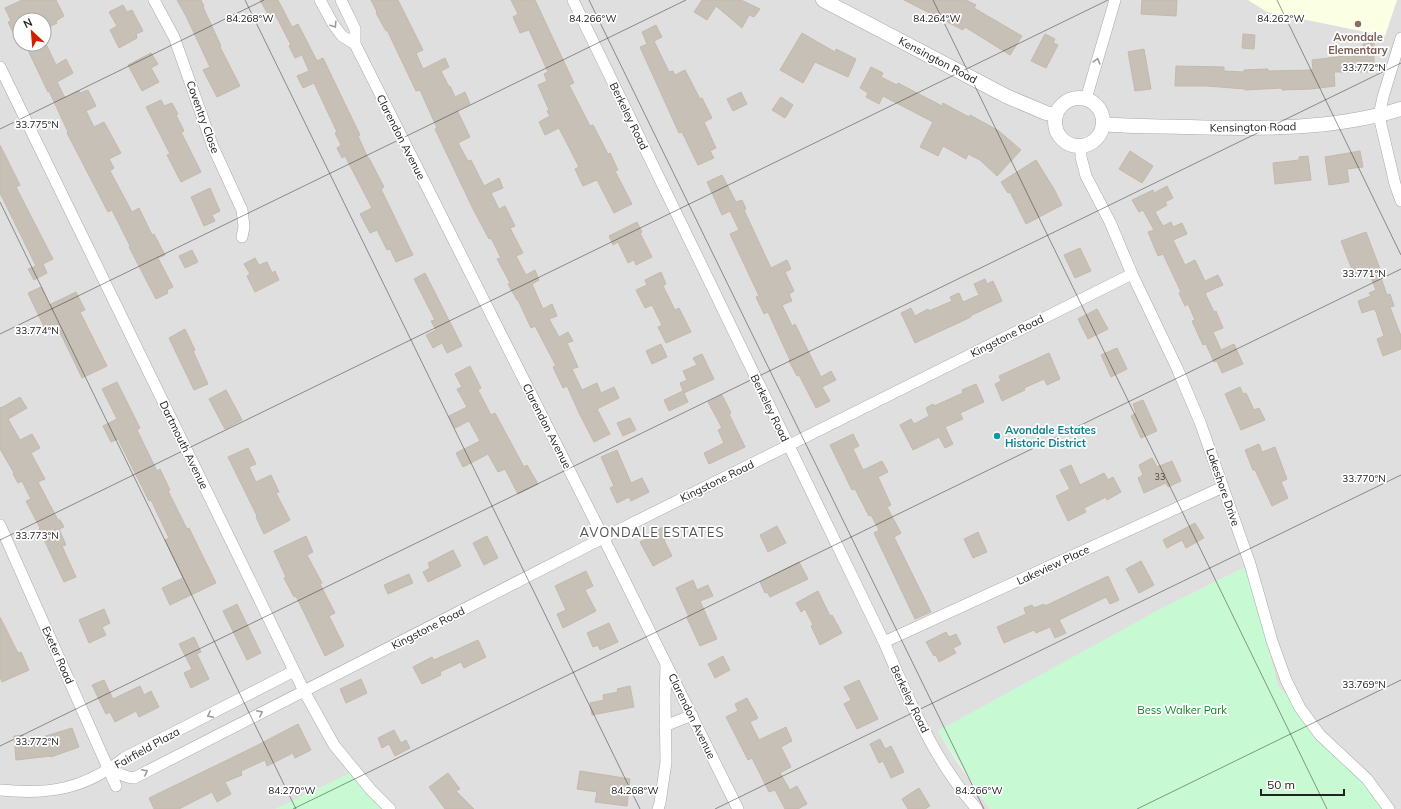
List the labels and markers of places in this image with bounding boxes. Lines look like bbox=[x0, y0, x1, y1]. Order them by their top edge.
marker: Avondale Elementary bbox=[1353, 19, 1363, 29]
place label: Avondale Elementary bbox=[1328, 30, 1388, 57]
place label: Avondale Estates Historic District bbox=[1005, 423, 1097, 450]
marker: Avondale Estates Historic District bbox=[992, 431, 1002, 441]

